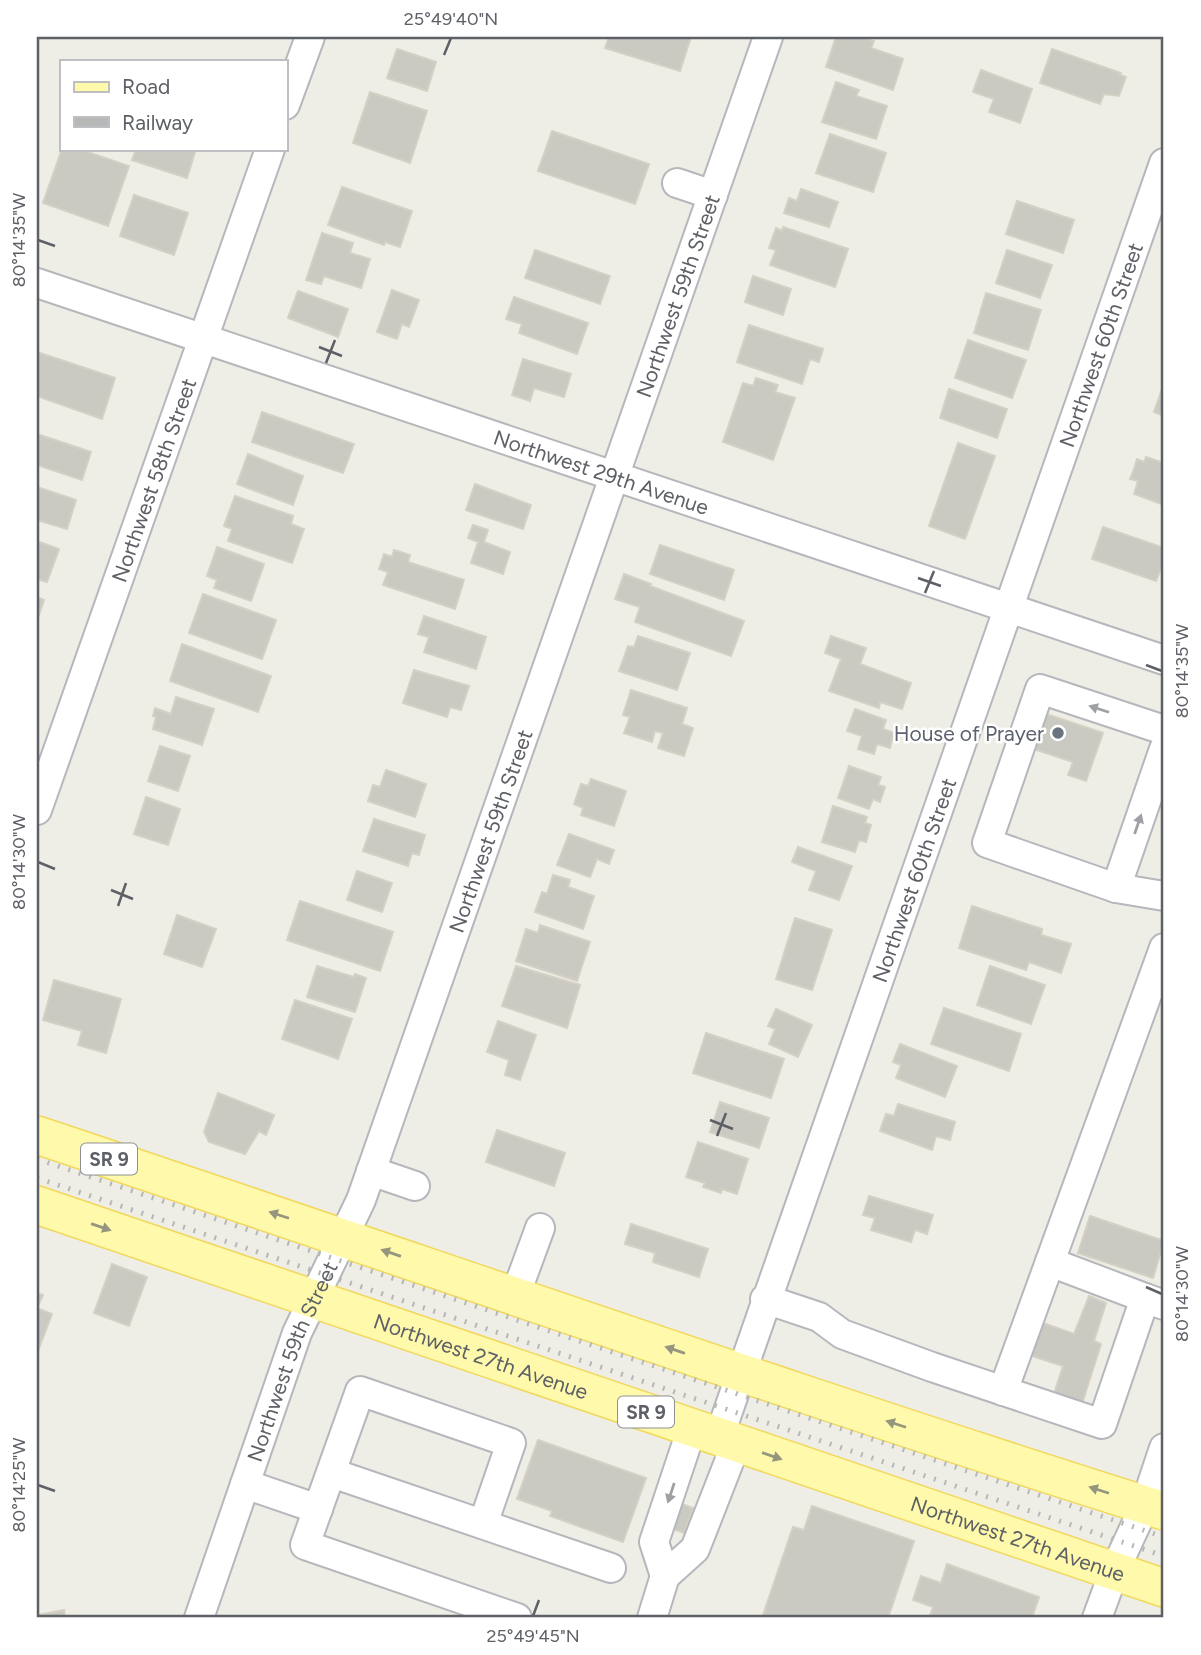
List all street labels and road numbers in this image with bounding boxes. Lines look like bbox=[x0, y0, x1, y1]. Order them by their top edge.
street label: Northwest 59th Street bbox=[630, 191, 725, 401]
street label: Northwest 60th Street bbox=[1053, 239, 1148, 450]
street label: Northwest 58th Street bbox=[106, 375, 201, 585]
street label: Northwest 29th Avenue bbox=[490, 424, 712, 519]
street label: Northwest 59th Street bbox=[443, 726, 537, 936]
street label: Northwest 60th Street bbox=[866, 774, 961, 986]
road number: SR 9 bbox=[81, 1144, 137, 1175]
street label: Northwest 59th Street bbox=[241, 1257, 342, 1465]
street label: Northwest 27th Avenue bbox=[371, 1308, 591, 1404]
road number: SR 9 bbox=[618, 1396, 674, 1428]
street label: Northwest 27th Avenue bbox=[908, 1490, 1128, 1586]

